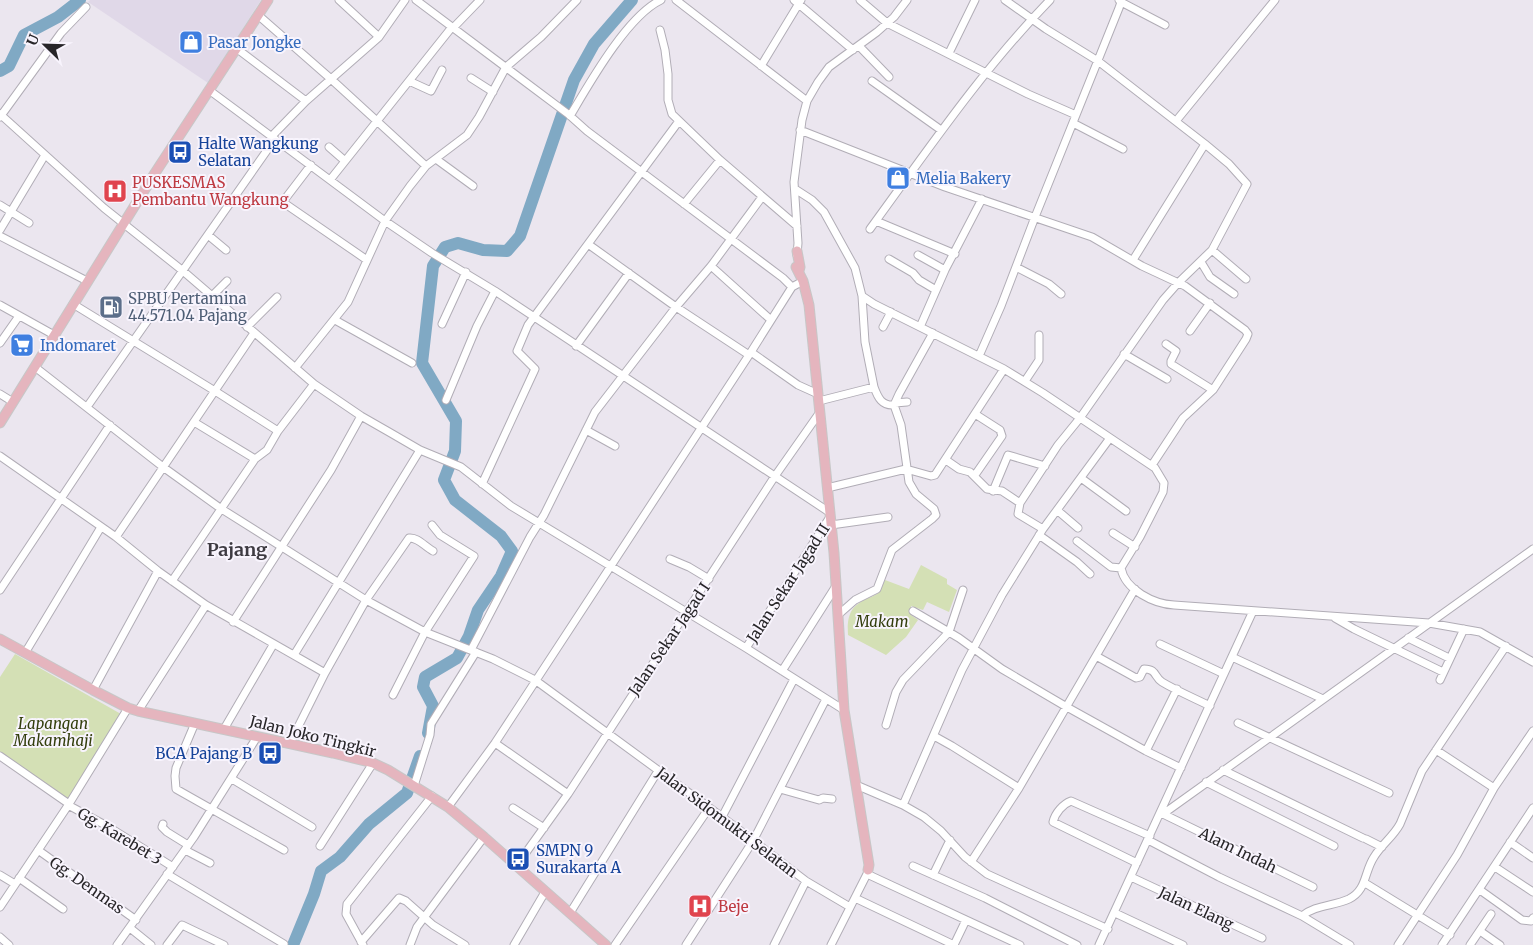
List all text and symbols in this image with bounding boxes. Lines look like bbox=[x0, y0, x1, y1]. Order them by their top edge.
north arrow bbox=[20, 20, 70, 70]
shop icon: Pasar Jongke bbox=[178, 29, 204, 55]
text: U bbox=[23, 31, 44, 48]
place label: Pasar Jongke bbox=[208, 33, 301, 52]
place label: Halte Wangkung Selatan bbox=[198, 134, 318, 170]
bus stop icon: Halte Wangkung Selatan bbox=[167, 139, 193, 165]
shop icon: Melia Bakery bbox=[885, 165, 911, 191]
place label: Melia Bakery bbox=[916, 169, 1011, 188]
place label: PUSKESMAS Pembantu Wangkung bbox=[132, 173, 288, 209]
hospital icon: PUSKESMAS Pembantu Wangkung bbox=[102, 178, 128, 204]
place label: SPBU Pertamina 44.571.04 Pajang bbox=[128, 289, 247, 325]
fuel station icon: SPBU Pertamina 44.571.04 Pajang bbox=[98, 294, 124, 320]
supermarket icon: Indomaret bbox=[9, 332, 35, 358]
place label: Indomaret bbox=[40, 336, 116, 355]
street label: Jalan Sekar Jagad II bbox=[742, 520, 834, 647]
district label: Pajang bbox=[207, 538, 267, 561]
street label: Jalan Sekar Jagad I bbox=[623, 579, 714, 700]
park label: Makam bbox=[854, 612, 909, 631]
street label: Jalan Joko Tingkir bbox=[247, 711, 379, 761]
park label: Lapangan Makamhaji bbox=[12, 714, 93, 750]
bus stop icon: BCA Pajang B bbox=[257, 740, 283, 766]
place label: BCA Pajang B bbox=[155, 744, 252, 763]
street label: Jalan Sidomukti Selatan bbox=[652, 762, 801, 881]
street label: Gg. Karebet 3 bbox=[74, 803, 166, 869]
street label: Alam Indah bbox=[1195, 823, 1280, 877]
place label: SMPN 9 Surakarta A bbox=[536, 841, 622, 877]
bus stop icon: SMPN 9 Surakarta A bbox=[505, 846, 531, 872]
street label: Gg. Denmas bbox=[46, 852, 128, 918]
street label: Jalan Elang bbox=[1155, 882, 1237, 934]
hospital icon: Beje bbox=[687, 893, 713, 919]
place label: Beje bbox=[718, 897, 749, 916]

